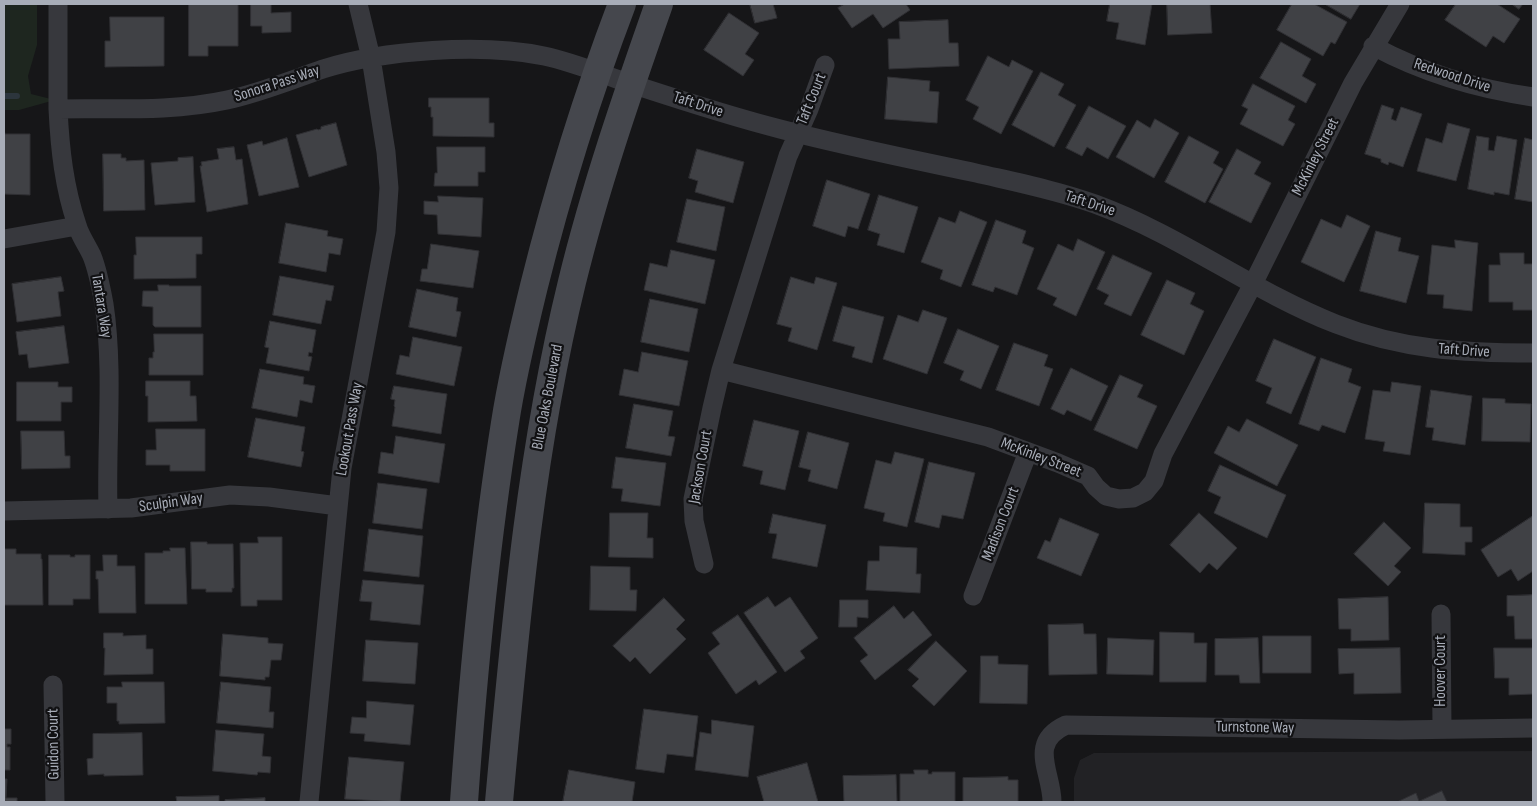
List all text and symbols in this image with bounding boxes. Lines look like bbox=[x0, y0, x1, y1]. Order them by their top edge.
street label: Redwood Drive bbox=[1411, 55, 1493, 97]
street label: Sonora Pass Way bbox=[232, 61, 322, 107]
street label: Taft Court bbox=[793, 70, 831, 128]
street label: Taft Drive bbox=[671, 88, 725, 122]
street label: McKinley Street bbox=[1288, 115, 1344, 199]
street label: Taft Drive bbox=[1063, 187, 1117, 221]
street label: Tantara Way bbox=[86, 273, 116, 339]
street label: Taft Drive bbox=[1438, 340, 1490, 362]
street label: Blue Oaks Boulevard bbox=[528, 343, 568, 451]
street label: Lookout Pass Way bbox=[332, 381, 368, 477]
street label: Jackson Court bbox=[685, 429, 717, 505]
street label: McKinley Street bbox=[998, 434, 1084, 482]
street label: Madison Court bbox=[978, 484, 1024, 564]
street label: Sculpin Way bbox=[138, 489, 204, 517]
street label: Hoover Court bbox=[1431, 635, 1451, 707]
street label: Guidon Court bbox=[44, 708, 64, 780]
street label: Turnstone Way bbox=[1216, 718, 1294, 738]

